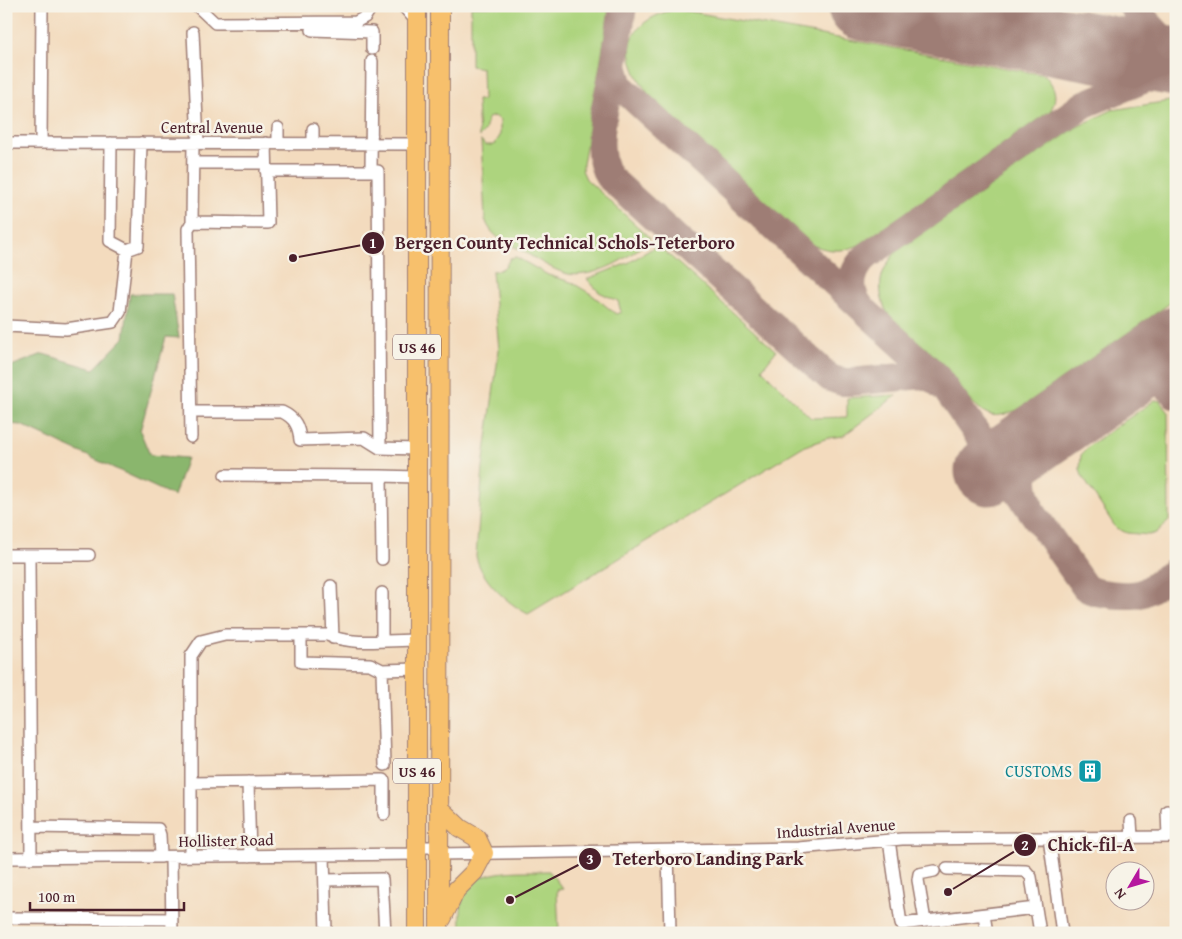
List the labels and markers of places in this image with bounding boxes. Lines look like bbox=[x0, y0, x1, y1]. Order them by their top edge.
callout: Bergen County Technical Schols-Teterboro bbox=[360, 226, 745, 259]
building icon: CUSTOMS bbox=[1077, 758, 1103, 784]
place label: CUSTOMS bbox=[1005, 759, 1072, 783]
callout: Chick-fil-A bbox=[1013, 828, 1144, 861]
callout: Teterboro Landing Park bbox=[578, 842, 814, 875]

